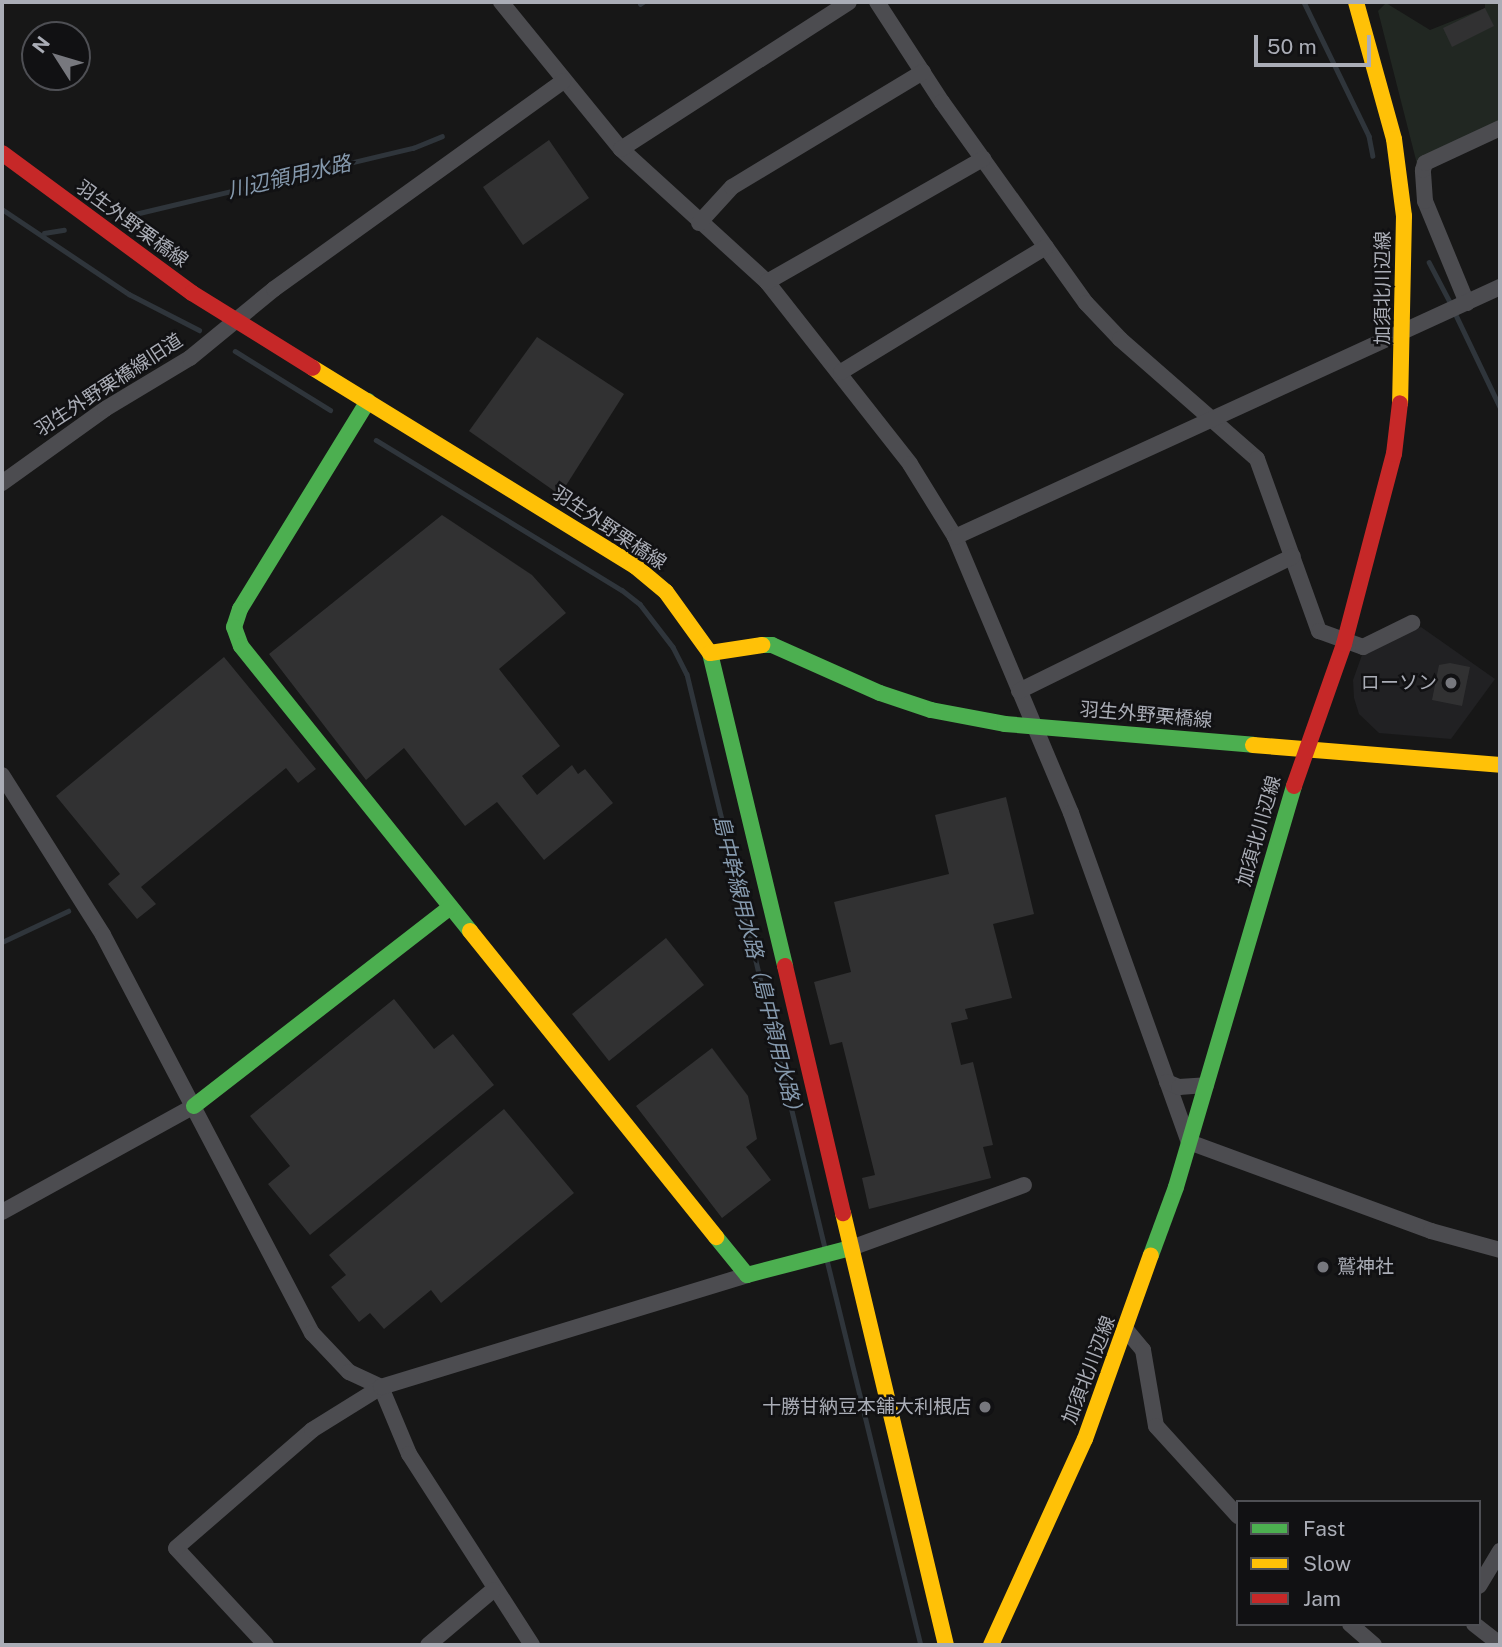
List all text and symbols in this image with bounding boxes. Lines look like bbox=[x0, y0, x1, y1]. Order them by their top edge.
north arrow bbox=[21, 21, 91, 91]
scale bar bbox=[1257, 21, 1374, 65]
text: N bbox=[28, 32, 54, 57]
text: 50 m bbox=[1267, 34, 1317, 59]
water label: 川辺領用水路 bbox=[225, 151, 353, 203]
street label: 羽生外野栗橋線 bbox=[71, 176, 193, 272]
street label: 加須北川辺線 bbox=[1372, 231, 1394, 345]
street label: 羽生外野栗橋線旧道 bbox=[31, 329, 187, 441]
street label: 羽生外野栗橋線 bbox=[547, 481, 671, 575]
place label: ローソン bbox=[1361, 672, 1437, 694]
marker: ローソン bbox=[1443, 675, 1459, 691]
street label: 羽生外野栗橋線 bbox=[1079, 698, 1213, 732]
street label: 加須北川辺線 bbox=[1232, 773, 1286, 889]
water label: 島中幹線用水路（島中領用水路） bbox=[708, 812, 808, 1124]
place label: 鷲神社 bbox=[1337, 1256, 1394, 1278]
marker: 鷲神社 bbox=[1315, 1259, 1331, 1275]
street label: 加須北川辺線 bbox=[1058, 1313, 1120, 1427]
place label: 十勝甘納豆本舗大利根店 bbox=[762, 1396, 971, 1418]
marker: 十勝甘納豆本舗大利根店 bbox=[977, 1399, 993, 1415]
legend bbox=[1236, 1500, 1481, 1626]
text: Fast bbox=[1303, 1516, 1345, 1541]
text: Slow bbox=[1303, 1551, 1351, 1576]
text: Jam bbox=[1303, 1586, 1341, 1611]

